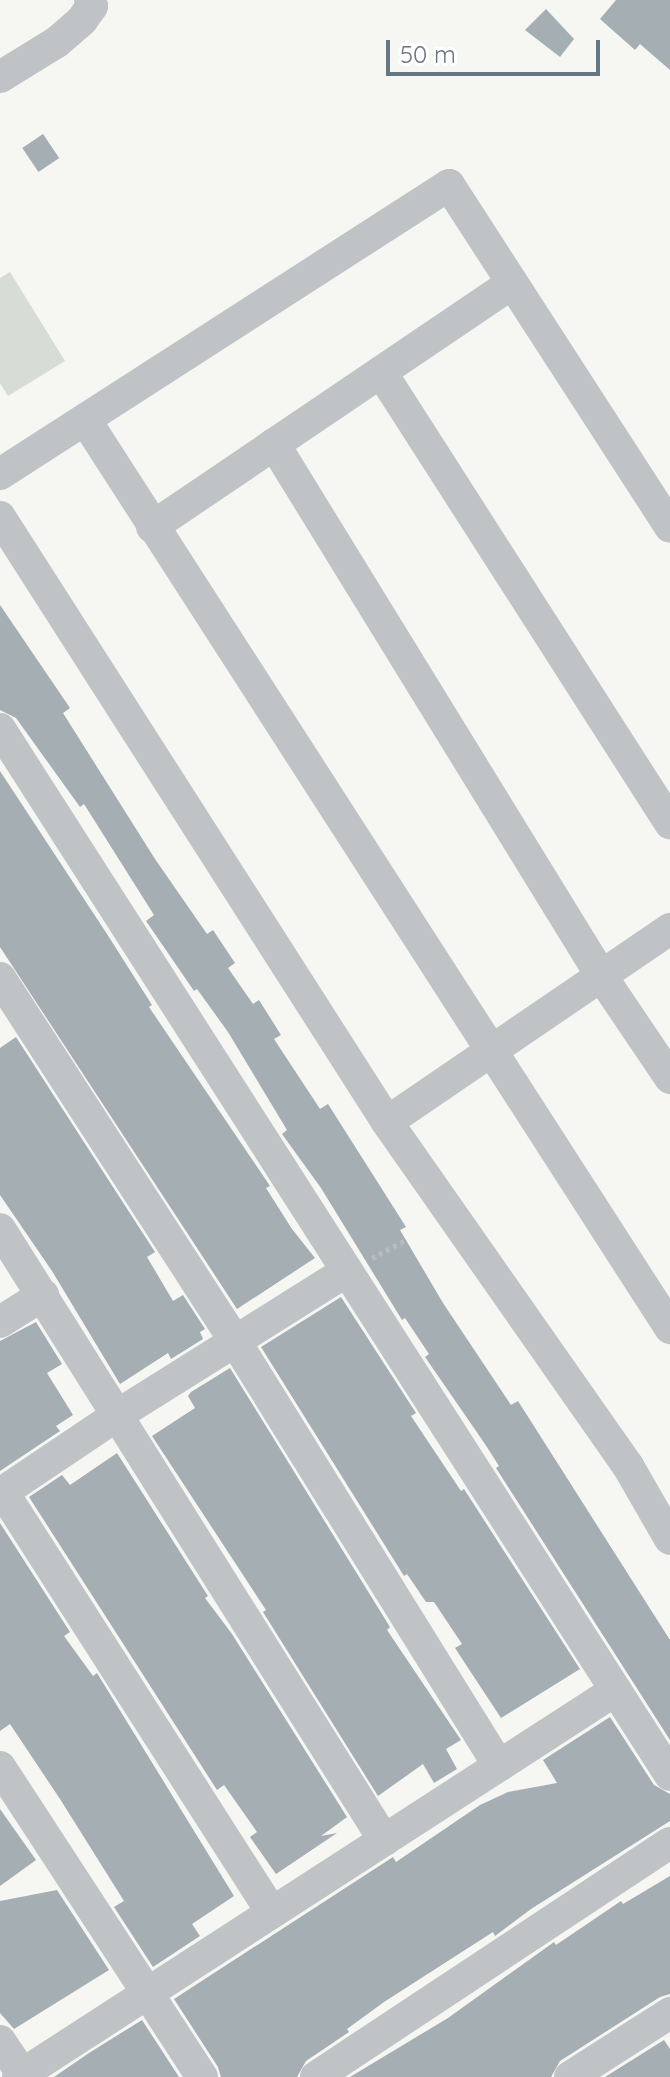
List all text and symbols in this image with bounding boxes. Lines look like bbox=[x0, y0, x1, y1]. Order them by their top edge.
scale bar bbox=[390, 24, 604, 74]
text: 50 m bbox=[400, 39, 456, 69]

